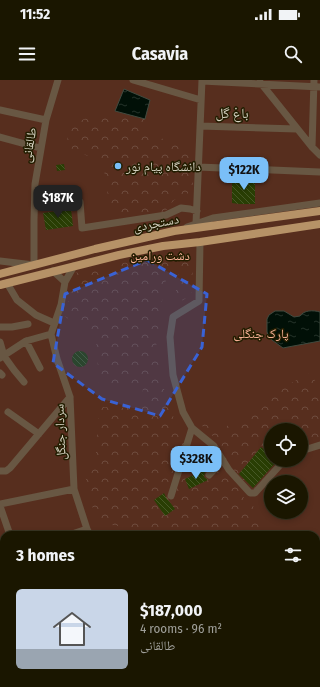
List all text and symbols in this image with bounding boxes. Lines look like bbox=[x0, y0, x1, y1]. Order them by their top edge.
text: 11:52 bbox=[20, 5, 50, 23]
icon: menu bbox=[16, 43, 38, 65]
text: Casavia bbox=[132, 43, 188, 65]
icon: search bbox=[282, 43, 304, 65]
district label: باغ گل bbox=[215, 105, 249, 123]
street label: طالقانی bbox=[19, 126, 40, 164]
pin: $122K bbox=[216, 157, 272, 191]
place label: دانشگاه پیام نور bbox=[125, 159, 201, 175]
marker: دانشگاه پیام نور bbox=[113, 161, 123, 171]
text: $122K bbox=[228, 162, 260, 177]
pin: $187K bbox=[30, 185, 86, 219]
text: $187K bbox=[42, 190, 74, 205]
street label: دستجردی bbox=[132, 211, 180, 236]
park label: دشت ورامین bbox=[130, 248, 190, 264]
park label: پارک جنگلی bbox=[233, 326, 289, 342]
street label: سردار جنگل bbox=[52, 404, 69, 460]
map controls bbox=[264, 423, 308, 519]
button: locate bbox=[264, 423, 308, 467]
pin: $328K bbox=[168, 446, 224, 480]
text: $328K bbox=[180, 451, 212, 466]
button: layers bbox=[264, 475, 308, 519]
icon: filters bbox=[282, 544, 304, 566]
text: 3 homes bbox=[16, 545, 75, 566]
text: $187,000 bbox=[140, 600, 203, 621]
icon: home bbox=[48, 605, 96, 653]
text: 4 rooms · 96 m² bbox=[140, 621, 222, 636]
text: طالقانی bbox=[140, 638, 175, 653]

